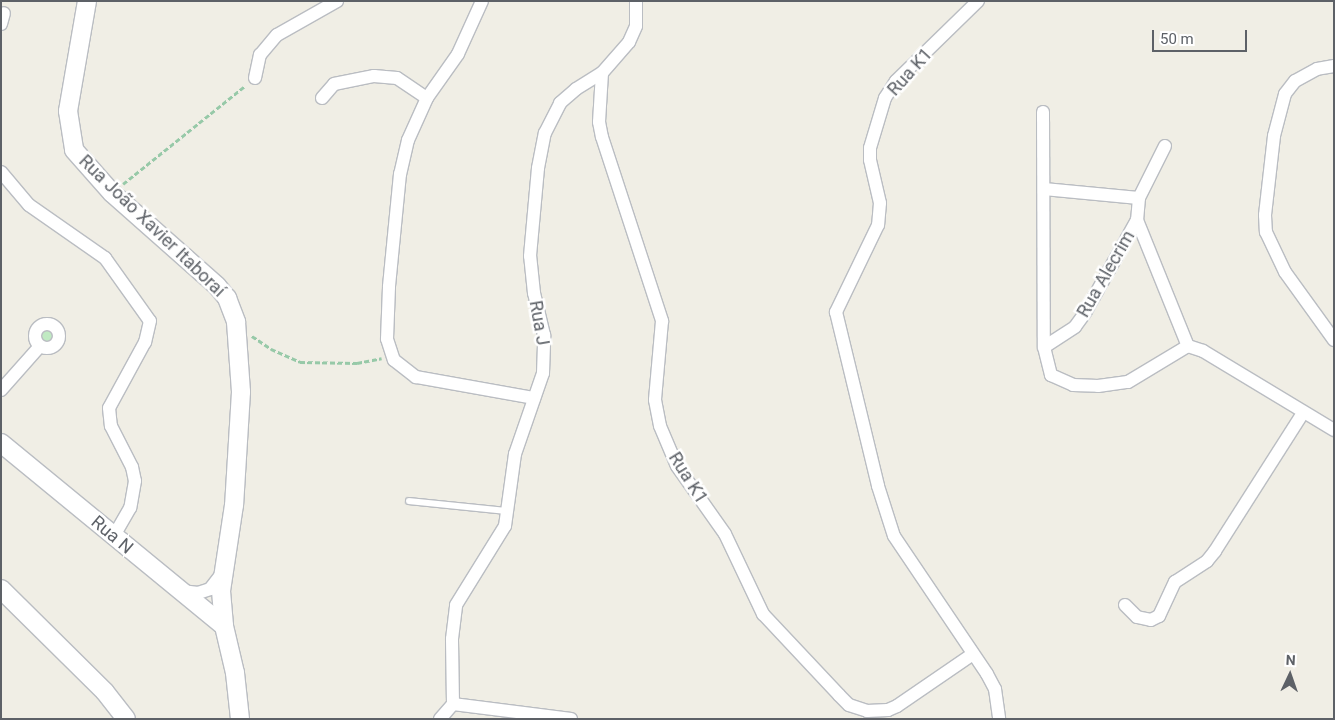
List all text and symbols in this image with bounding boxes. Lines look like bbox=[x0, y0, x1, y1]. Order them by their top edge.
scale bar bbox=[1155, 20, 1250, 52]
text: 50 m bbox=[1160, 30, 1194, 48]
street label: Rua K1 bbox=[883, 44, 937, 100]
street label: Rua João Xavier Itaboraí bbox=[74, 150, 230, 302]
street label: Rua Alecrim bbox=[1072, 227, 1140, 321]
street label: Rua J bbox=[524, 299, 554, 347]
street label: Rua K1 bbox=[664, 448, 712, 508]
street label: Rua N bbox=[87, 511, 137, 559]
north arrow bbox=[1265, 650, 1315, 700]
text: N bbox=[1285, 652, 1296, 668]

